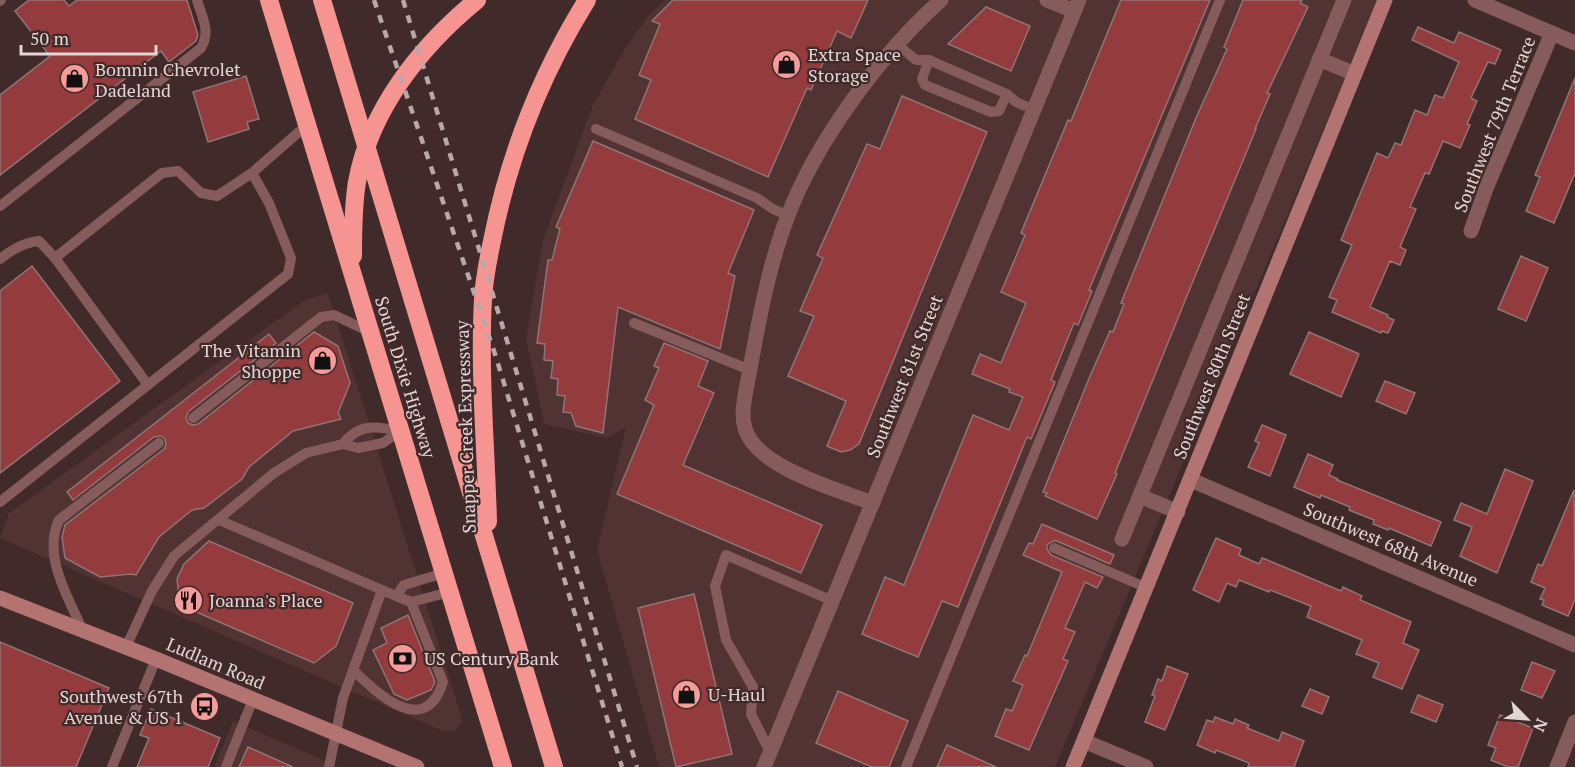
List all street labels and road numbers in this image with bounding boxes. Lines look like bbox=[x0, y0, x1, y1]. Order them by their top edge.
street label: Southwest 79th Terrace bbox=[1448, 32, 1540, 216]
street label: Southwest 80th Street bbox=[1167, 289, 1255, 462]
street label: Southwest 81st Street bbox=[860, 291, 948, 461]
street label: South Dixie Highway bbox=[370, 293, 442, 462]
street label: Snapper Creek Expressway bbox=[449, 319, 481, 534]
street label: Southwest 68th Avenue bbox=[1300, 496, 1482, 592]
street label: Ludlam Road bbox=[163, 631, 269, 695]

